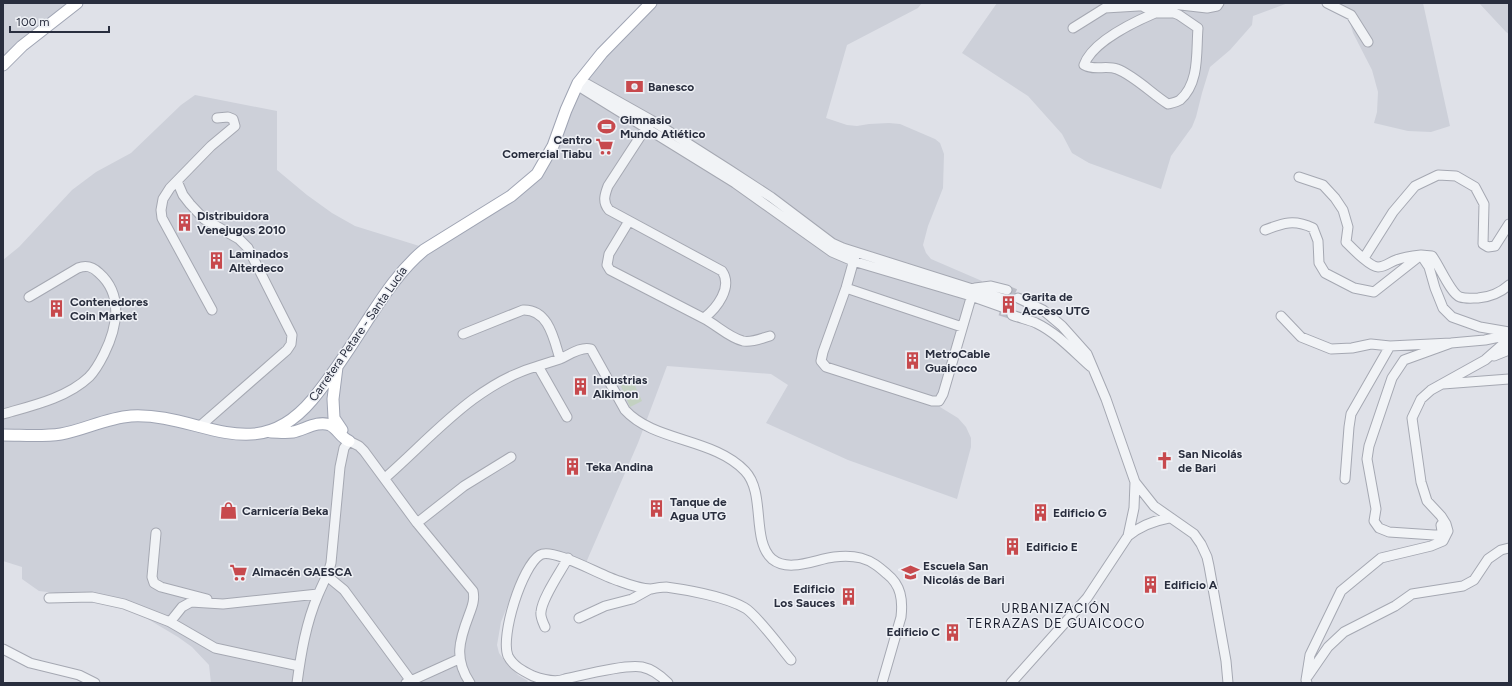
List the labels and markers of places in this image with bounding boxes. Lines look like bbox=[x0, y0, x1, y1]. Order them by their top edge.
bank icon: Banesco bbox=[625, 77, 645, 97]
place label: Banesco bbox=[648, 80, 694, 94]
place label: Gimnasio Mundo Atlético bbox=[620, 113, 705, 141]
sports icon: Gimnasio Mundo Atlético bbox=[597, 117, 617, 137]
place label: Centro Comercial Tiabu bbox=[502, 133, 592, 161]
supermarket icon: Centro Comercial Tiabu bbox=[595, 137, 615, 157]
place label: Distribuidora Venejugos 2010 bbox=[197, 209, 286, 237]
building icon: Distribuidora Venejugos 2010 bbox=[174, 213, 194, 233]
place label: Laminados Alterdeco bbox=[229, 247, 289, 275]
building icon: Laminados Alterdeco bbox=[206, 251, 226, 271]
place label: Garita de Acceso UTG bbox=[1022, 290, 1090, 318]
building icon: Garita de Acceso UTG bbox=[999, 294, 1019, 314]
place label: Contenedores Coin Market bbox=[70, 295, 149, 323]
building icon: Contenedores Coin Market bbox=[47, 299, 67, 319]
place label: MetroCable Guaicoco bbox=[925, 347, 990, 375]
building icon: MetroCable Guaicoco bbox=[902, 351, 922, 371]
place label: Industrias Alkimon bbox=[593, 373, 648, 401]
building icon: Industrias Alkimon bbox=[570, 377, 590, 397]
place label: San Nicolás de Bari bbox=[1178, 447, 1243, 475]
church icon: San Nicolás de Bari bbox=[1155, 451, 1175, 471]
building icon: Teka Andina bbox=[563, 457, 583, 477]
place label: Teka Andina bbox=[586, 460, 653, 474]
place label: Tanque de Agua UTG bbox=[670, 495, 727, 523]
building icon: Tanque de Agua UTG bbox=[647, 499, 667, 519]
shop icon: Carnicería Beka bbox=[219, 501, 239, 521]
building icon: Edificio G bbox=[1030, 503, 1050, 523]
place label: Carnicería Beka bbox=[242, 504, 328, 518]
place label: Edificio G bbox=[1053, 506, 1107, 520]
building icon: Edificio E bbox=[1003, 537, 1023, 557]
place label: Edificio E bbox=[1026, 540, 1078, 554]
place label: Escuela San Nicolás de Bari bbox=[923, 559, 1005, 587]
supermarket icon: Almacén GAESCA bbox=[229, 562, 249, 582]
school or university icon: Escuela San Nicolás de Bari bbox=[900, 563, 920, 583]
place label: Almacén GAESCA bbox=[252, 565, 353, 579]
building icon: Edificio A bbox=[1141, 575, 1161, 595]
place label: Edificio A bbox=[1164, 578, 1218, 592]
place label: Edificio Los Sauces bbox=[774, 582, 835, 610]
building icon: Edificio Los Sauces bbox=[838, 586, 858, 606]
building icon: Edificio C bbox=[943, 622, 963, 642]
place label: Edificio C bbox=[887, 625, 940, 639]

